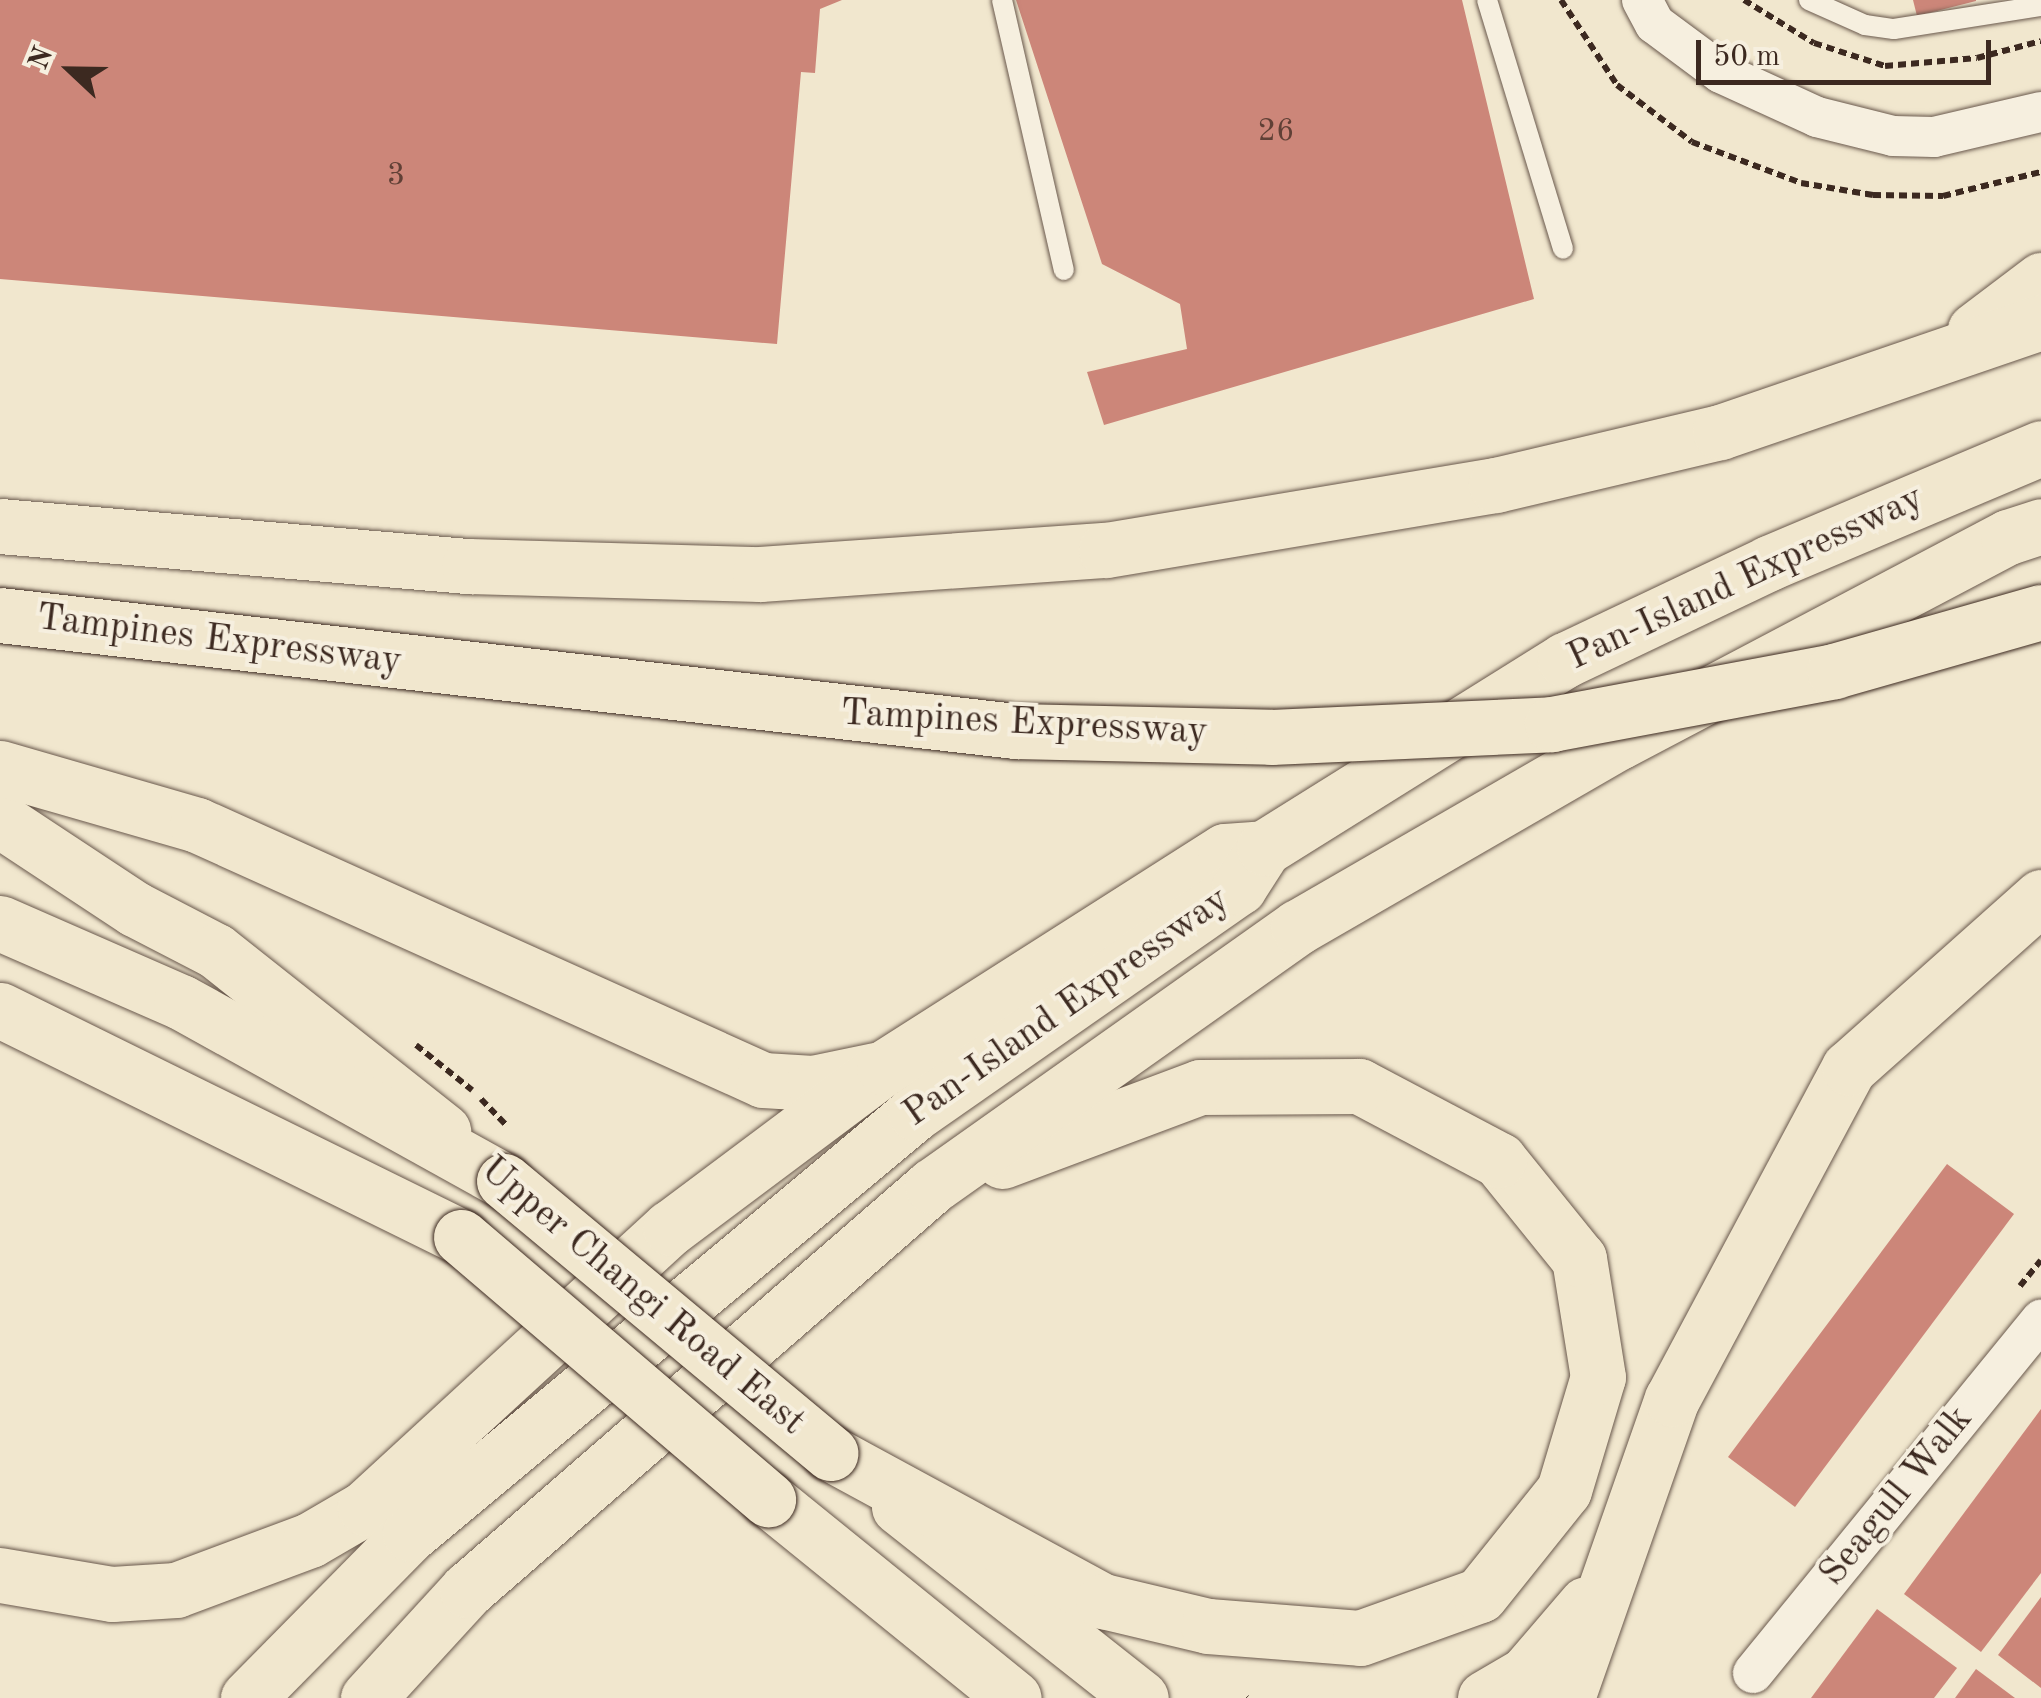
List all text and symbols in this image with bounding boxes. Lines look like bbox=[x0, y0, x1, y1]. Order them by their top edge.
north arrow bbox=[20, 20, 120, 120]
scale bar bbox=[1701, 20, 1996, 82]
text: 50 m bbox=[1713, 42, 1780, 72]
text: N bbox=[25, 44, 59, 74]
house number: 26 bbox=[1257, 113, 1295, 151]
house number: 3 bbox=[387, 157, 405, 195]
street label: Pan-Island Expressway bbox=[1561, 476, 1931, 682]
street label: Tampines Expressway bbox=[34, 596, 404, 686]
street label: Tampines Expressway bbox=[839, 692, 1209, 756]
street label: Pan-Island Expressway bbox=[895, 878, 1239, 1138]
street label: Upper Changi Road East bbox=[470, 1148, 814, 1446]
street label: Seagull Walk bbox=[1811, 1398, 1983, 1596]

